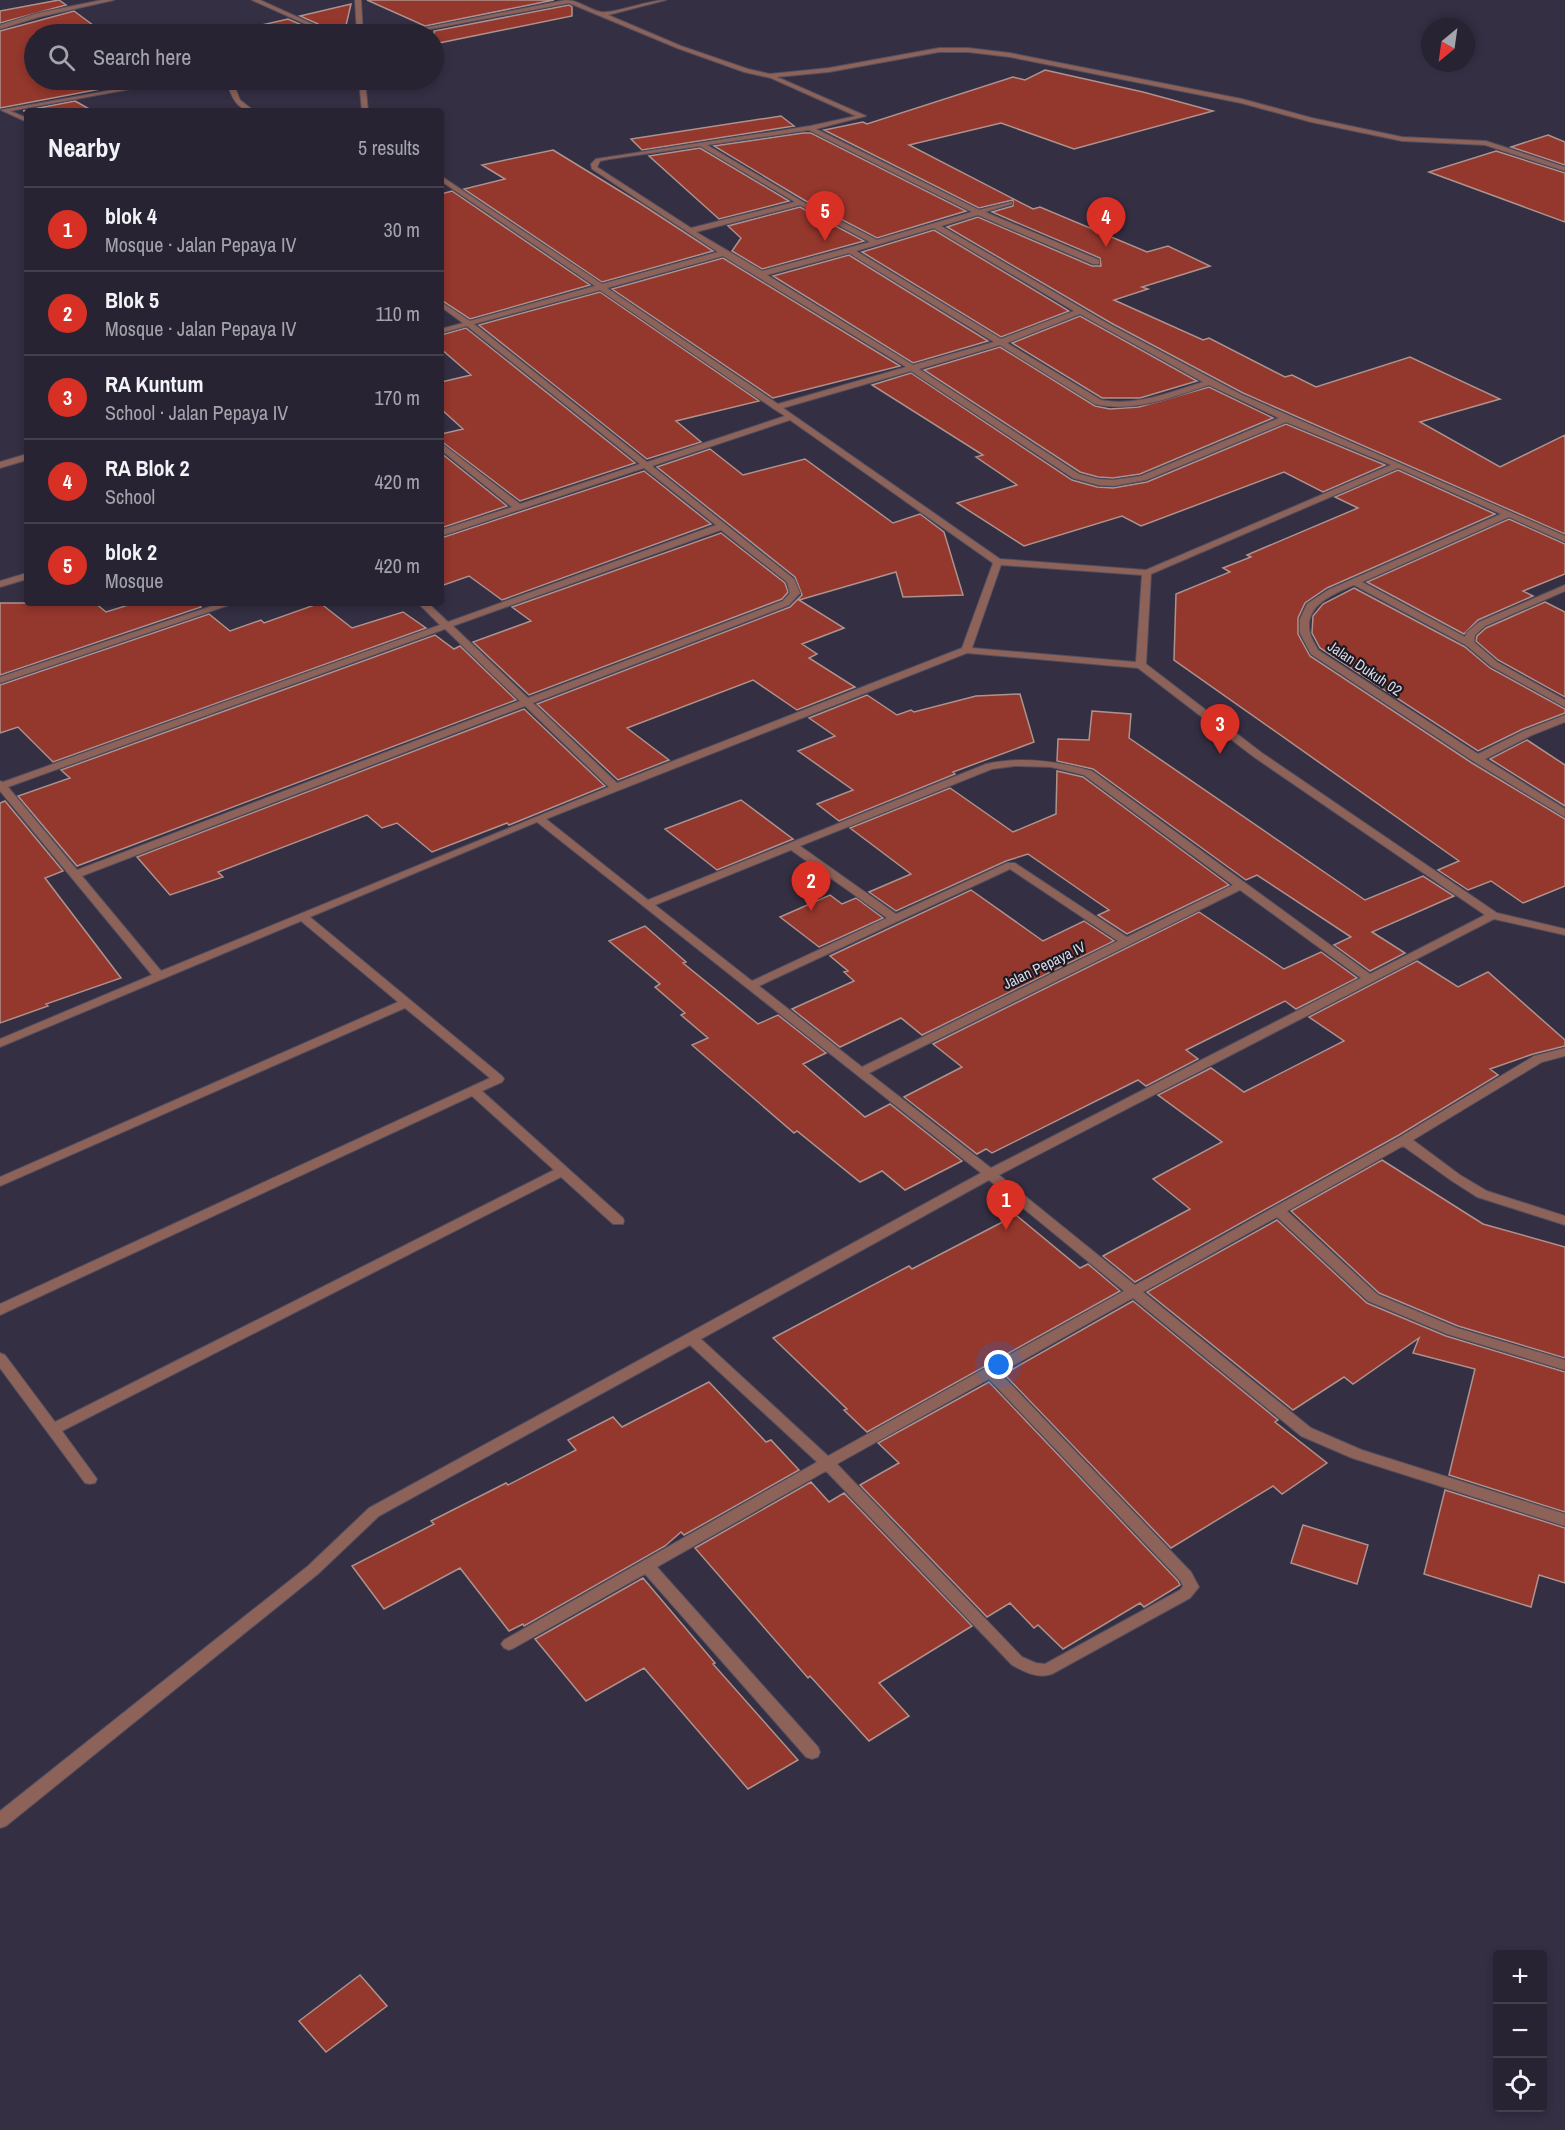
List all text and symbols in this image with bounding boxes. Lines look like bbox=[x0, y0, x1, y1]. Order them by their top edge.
north arrow bbox=[1421, 18, 1475, 72]
search box bbox=[24, 24, 444, 90]
icon: search bbox=[45, 41, 78, 74]
text: Search here bbox=[93, 42, 191, 72]
text: Nearby bbox=[48, 130, 120, 165]
text: 5 results bbox=[358, 134, 420, 161]
pin: 5 bbox=[806, 192, 844, 241]
pin: 4 bbox=[1086, 198, 1126, 247]
text: blok 4 bbox=[105, 201, 157, 231]
text: 1 bbox=[63, 216, 72, 243]
text: 30 m bbox=[384, 216, 420, 243]
text: Mosque · Jalan Pepaya IV bbox=[105, 231, 296, 258]
text: Blok 5 bbox=[105, 285, 159, 315]
text: 2 bbox=[63, 300, 72, 327]
text: 110 m bbox=[376, 300, 420, 327]
text: Mosque · Jalan Pepaya IV bbox=[105, 315, 296, 342]
text: RA Kuntum bbox=[105, 369, 204, 399]
text: 3 bbox=[63, 384, 72, 411]
text: 170 m bbox=[374, 384, 420, 411]
text: School · Jalan Pepaya IV bbox=[105, 399, 288, 426]
text: RA Blok 2 bbox=[105, 453, 190, 483]
text: 4 bbox=[63, 468, 72, 495]
text: 420 m bbox=[374, 468, 420, 495]
text: School bbox=[105, 483, 155, 510]
text: blok 2 bbox=[105, 537, 157, 567]
text: 5 bbox=[63, 552, 72, 579]
text: 420 m bbox=[374, 552, 420, 579]
text: Mosque bbox=[105, 567, 163, 594]
street label: Jalan Dukuh 02 bbox=[1324, 635, 1406, 701]
pin: 3 bbox=[1200, 704, 1240, 754]
pin: 2 bbox=[792, 862, 830, 911]
street label: Jalan Pepaya IV bbox=[999, 936, 1090, 994]
pin: 1 bbox=[986, 1180, 1026, 1230]
your location bbox=[984, 1350, 1013, 1379]
map controls bbox=[1493, 1950, 1547, 2112]
button: + bbox=[1493, 1950, 1547, 2004]
button: − bbox=[1493, 2004, 1547, 2058]
button: locate bbox=[1493, 2058, 1547, 2112]

